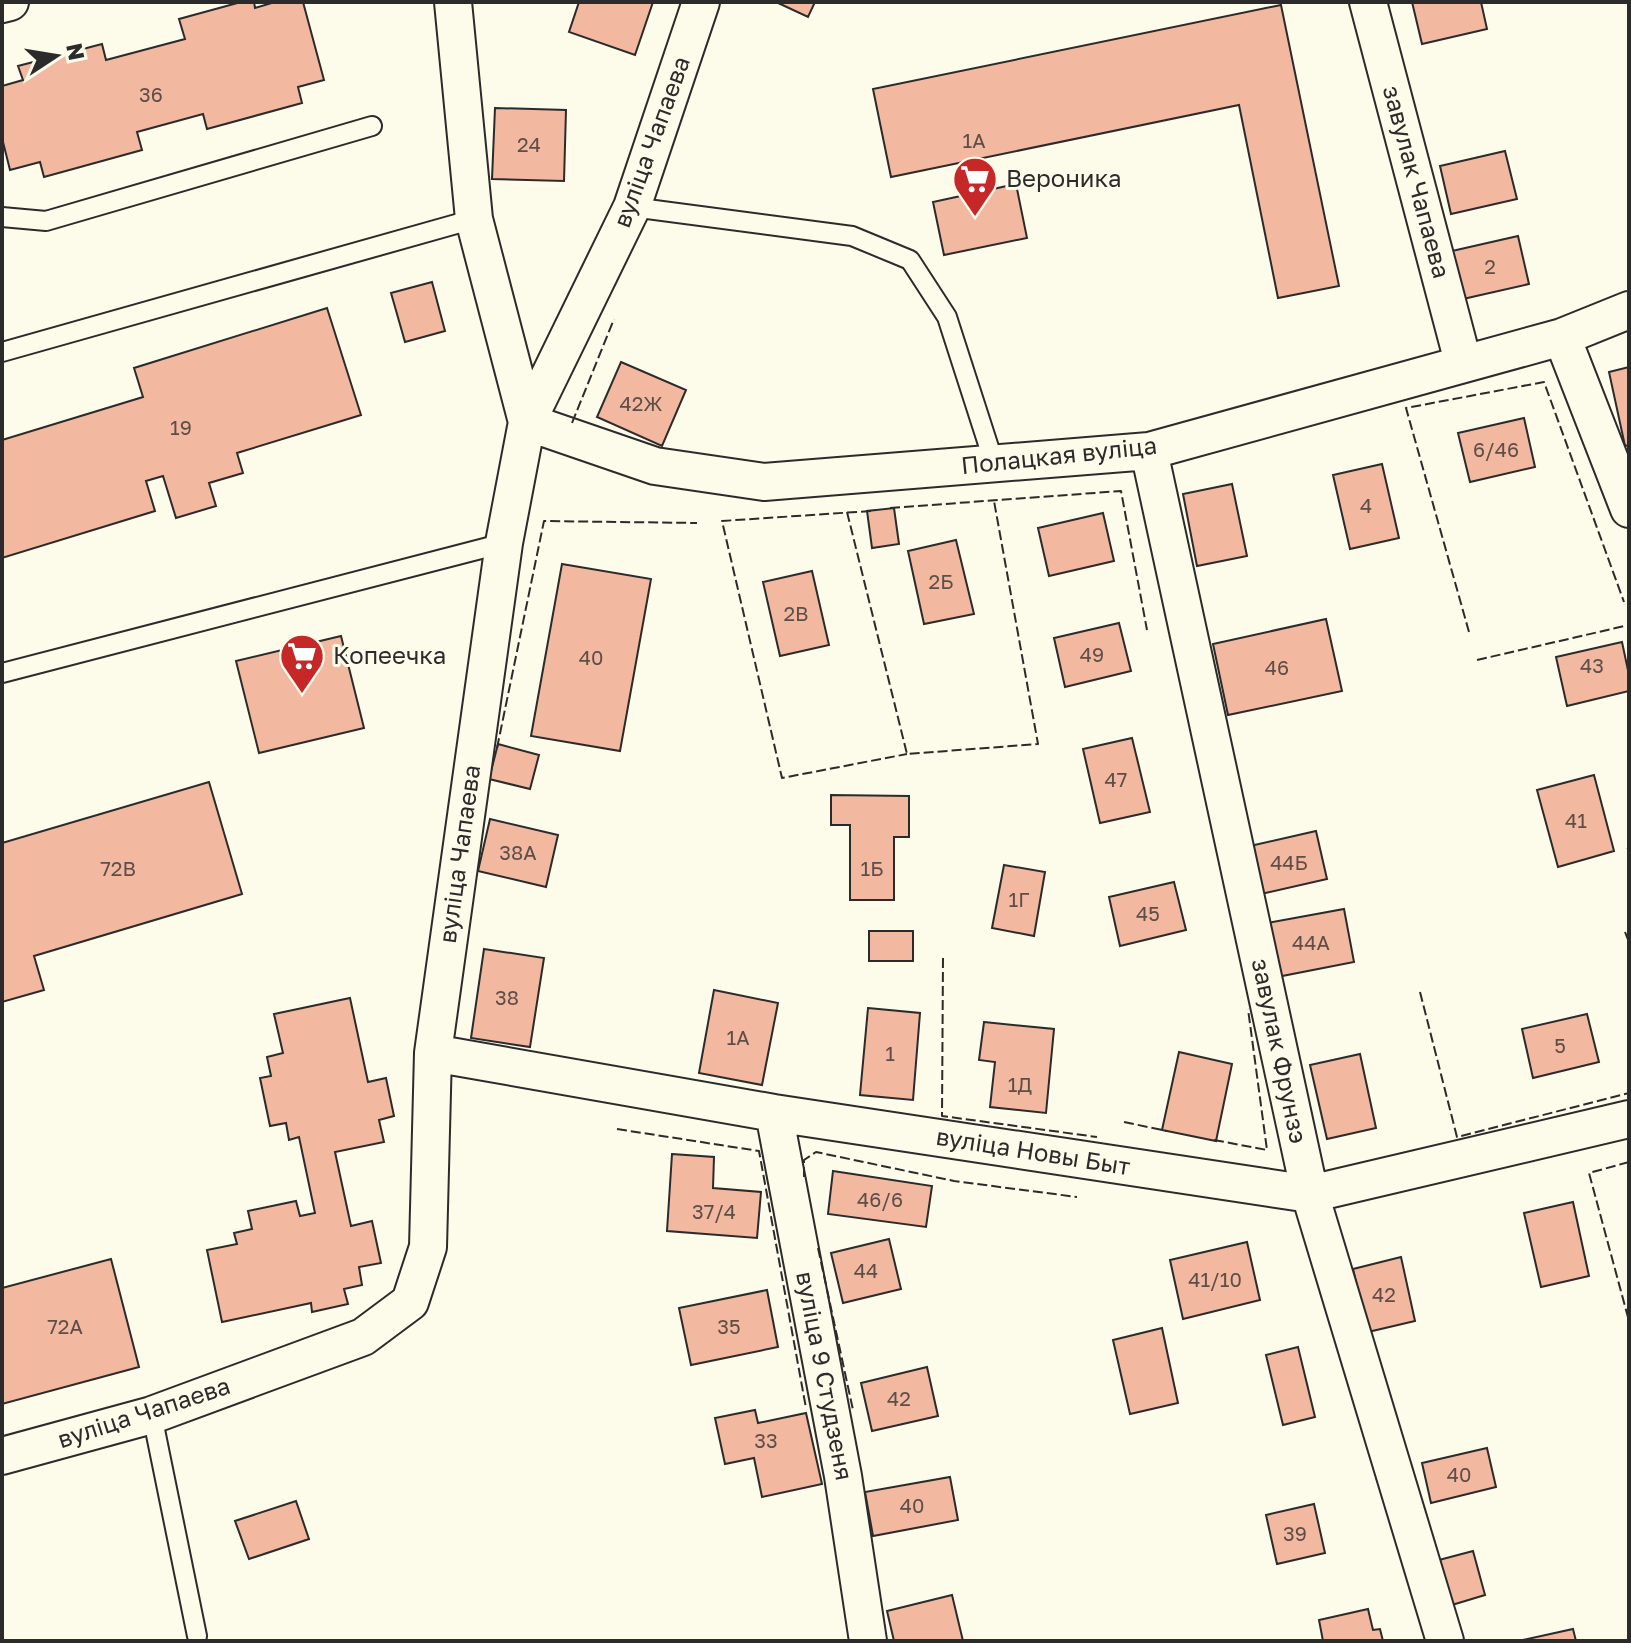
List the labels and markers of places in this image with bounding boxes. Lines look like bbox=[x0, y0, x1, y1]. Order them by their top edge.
supermarket icon: Вероника bbox=[951, 155, 999, 218]
place label: Вероника bbox=[1006, 163, 1122, 192]
supermarket icon: Копеечка bbox=[278, 632, 326, 695]
place label: Копеечка bbox=[333, 640, 446, 669]

